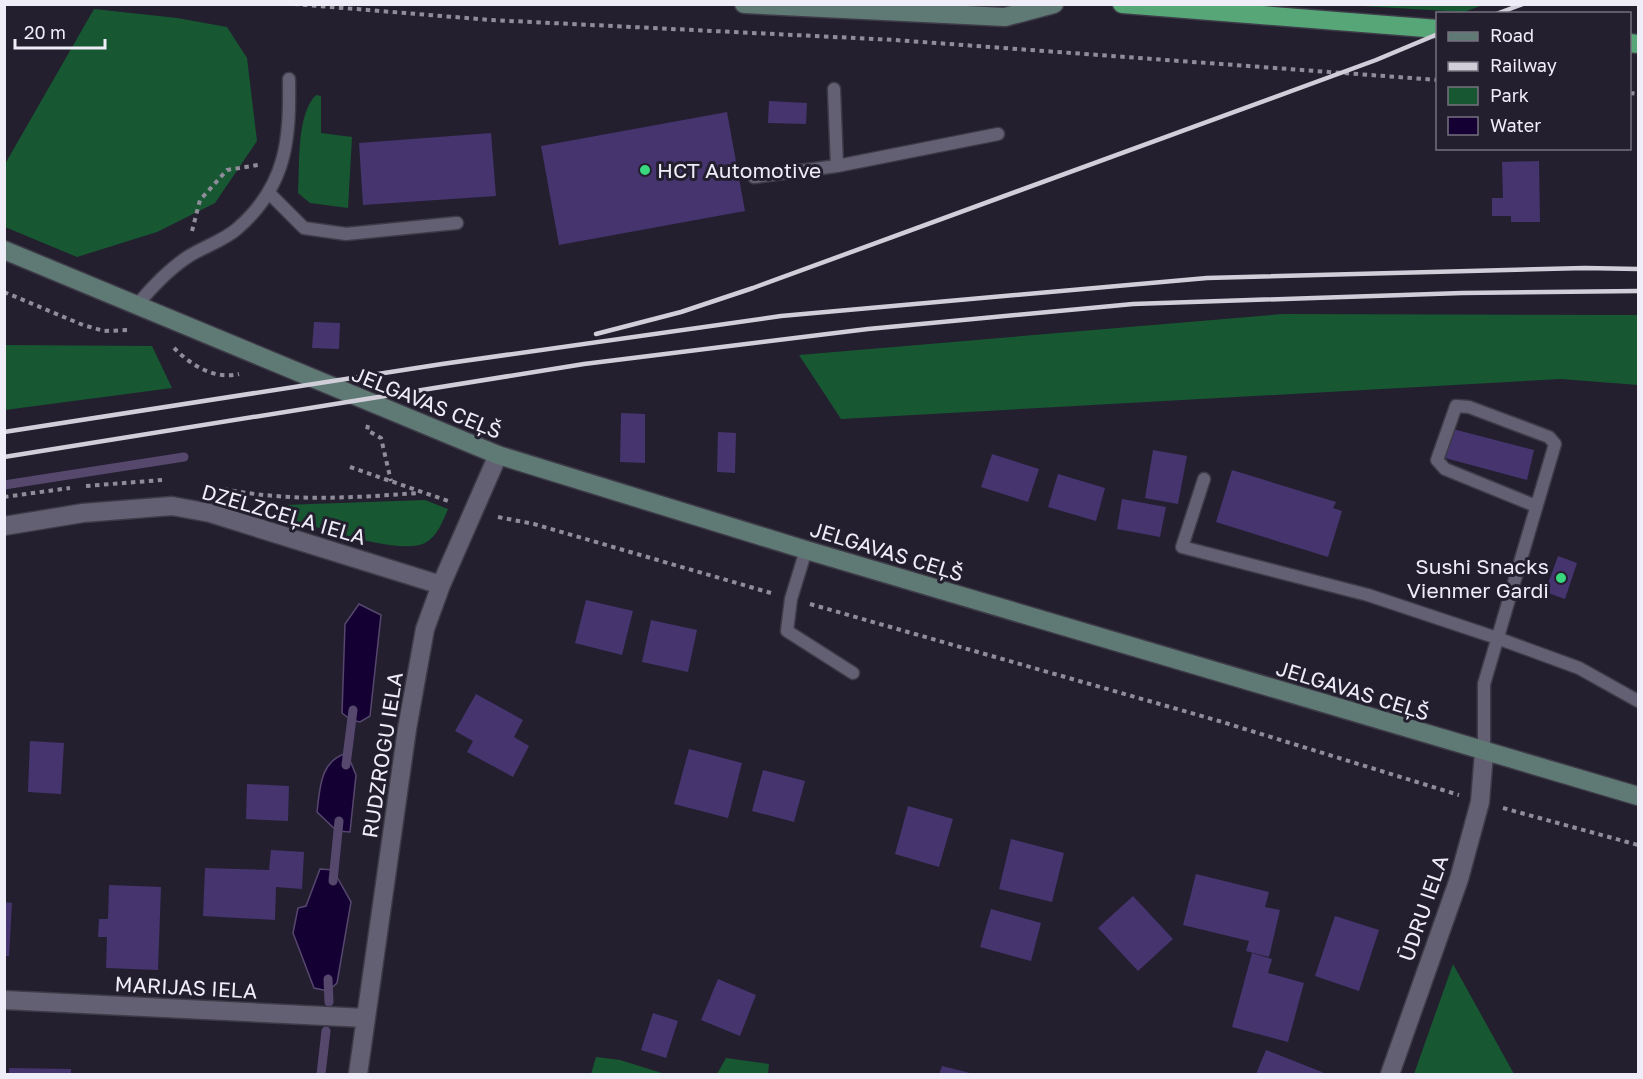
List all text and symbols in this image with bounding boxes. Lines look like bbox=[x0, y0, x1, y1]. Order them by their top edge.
scale bar bbox=[15, 12, 105, 50]
legend bbox=[1436, 12, 1631, 150]
text: 20 m bbox=[24, 21, 66, 43]
text: Road bbox=[1490, 24, 1534, 46]
text: Railway bbox=[1490, 54, 1557, 76]
text: Park bbox=[1490, 84, 1529, 106]
text: Water bbox=[1490, 114, 1541, 136]
place label: HCT Automotive bbox=[657, 157, 821, 183]
marker: HCT Automotive bbox=[638, 163, 652, 177]
street label: JELGAVAS CEĻŠ bbox=[348, 360, 506, 444]
street label: DZELZCEĻA IELA bbox=[199, 478, 369, 550]
street label: JELGAVAS CEĻŠ bbox=[807, 515, 967, 587]
place label: Sushi Snacks Vienmer Gardi bbox=[1407, 553, 1549, 603]
marker: Sushi Snacks Vienmer Gardi bbox=[1554, 571, 1568, 585]
street label: JELGAVAS CEĻŠ bbox=[1273, 654, 1433, 726]
street label: RUDZROGU IELA bbox=[356, 670, 408, 840]
street label: ŪDRU IELA bbox=[1393, 851, 1453, 965]
street label: MARIJAS IELA bbox=[114, 970, 258, 1004]

